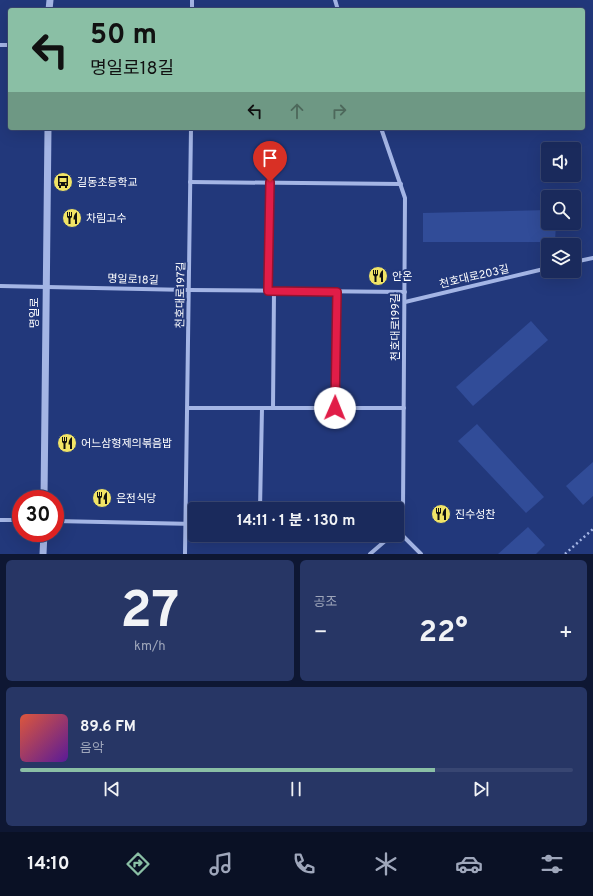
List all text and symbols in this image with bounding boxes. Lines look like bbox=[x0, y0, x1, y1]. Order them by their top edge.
text: 50 m bbox=[90, 18, 157, 54]
icon: left bbox=[24, 24, 76, 76]
text: 명일로18길 bbox=[90, 58, 174, 81]
icon: left bbox=[244, 100, 266, 122]
icon: ahead bbox=[286, 100, 308, 122]
icon: right bbox=[328, 100, 350, 122]
pin bbox=[253, 141, 287, 182]
map controls bbox=[541, 142, 581, 278]
button: sound bbox=[541, 142, 581, 182]
icon: arrive bbox=[259, 147, 281, 169]
bus stop icon: 길동초등학교 bbox=[52, 171, 74, 193]
place label: 길동초등학교 bbox=[77, 176, 138, 190]
button: search bbox=[541, 190, 581, 230]
restaurant icon: 차림고수 bbox=[61, 207, 83, 229]
place label: 차림고수 bbox=[86, 212, 126, 226]
button: layers bbox=[541, 238, 581, 278]
street label: 천호대로197길 bbox=[173, 262, 189, 328]
street label: 천호대로203길 bbox=[438, 262, 510, 292]
restaurant icon: 안온 bbox=[367, 265, 389, 287]
place label: 안온 bbox=[392, 270, 412, 284]
street label: 명일로18길 bbox=[107, 272, 159, 288]
street label: 천호대로199길 bbox=[389, 293, 403, 361]
street label: 명일로 bbox=[28, 298, 42, 328]
position arrow bbox=[314, 387, 356, 429]
restaurant icon: 어느삼형제의볶음밥 bbox=[56, 432, 78, 454]
place label: 어느삼형제의볶음밥 bbox=[81, 437, 172, 451]
restaurant icon: 은전식당 bbox=[91, 487, 113, 509]
speed limit sign: 30 bbox=[12, 490, 64, 542]
place label: 은전식당 bbox=[116, 492, 156, 506]
restaurant icon: 진수성찬 bbox=[430, 503, 452, 525]
place label: 진수성찬 bbox=[455, 508, 495, 522]
text: 14:11 · 1 분 · 130 m bbox=[237, 512, 355, 531]
text: 27 bbox=[120, 580, 179, 646]
text: 공조 bbox=[314, 595, 337, 611]
text: 22° bbox=[419, 615, 468, 652]
text: − bbox=[314, 620, 328, 647]
text: + bbox=[559, 620, 573, 647]
text: km/h bbox=[134, 639, 166, 655]
text: 89.6 FM bbox=[80, 718, 136, 737]
text: 음악 bbox=[80, 741, 104, 757]
icon: previous bbox=[101, 778, 123, 800]
icon: pause bbox=[285, 778, 307, 800]
icon: next bbox=[470, 778, 492, 800]
icon: directions bbox=[124, 850, 152, 878]
icon: music bbox=[207, 850, 235, 878]
icon: phone bbox=[290, 850, 318, 878]
icon: climate bbox=[372, 850, 400, 878]
icon: car bbox=[455, 850, 483, 878]
icon: filters bbox=[538, 850, 566, 878]
text: 14:10 bbox=[27, 853, 70, 876]

